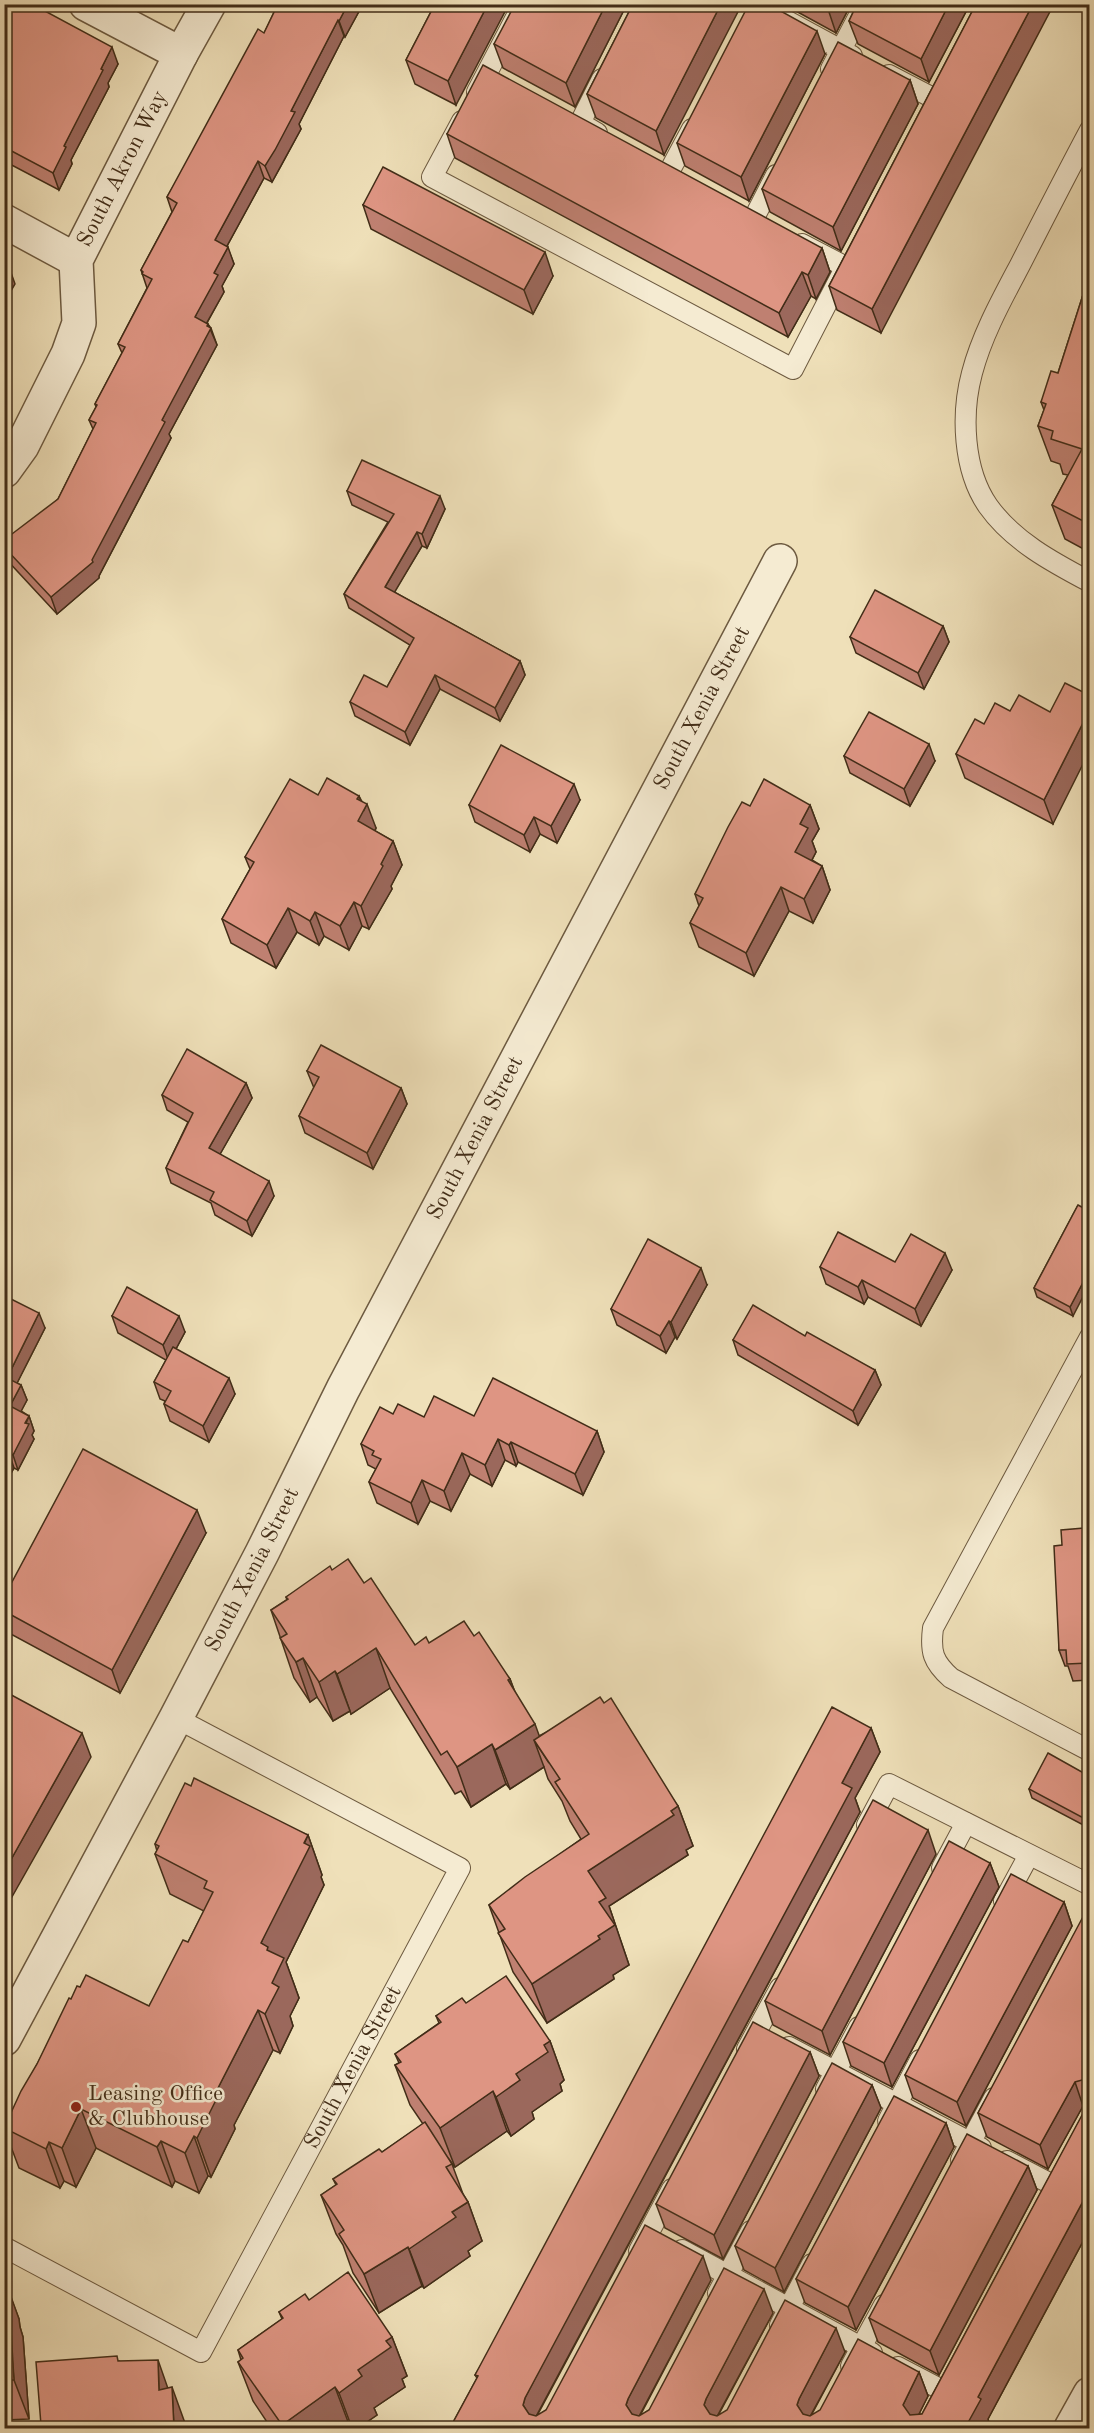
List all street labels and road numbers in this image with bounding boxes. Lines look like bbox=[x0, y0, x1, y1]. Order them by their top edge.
street label: South Akron Way bbox=[74, 87, 172, 251]
street label: South Xenia Street bbox=[650, 623, 754, 794]
street label: South Xenia Street bbox=[423, 1053, 528, 1223]
street label: South Xenia Street bbox=[201, 1484, 304, 1656]
street label: South Xenia Street bbox=[301, 1982, 406, 2153]

